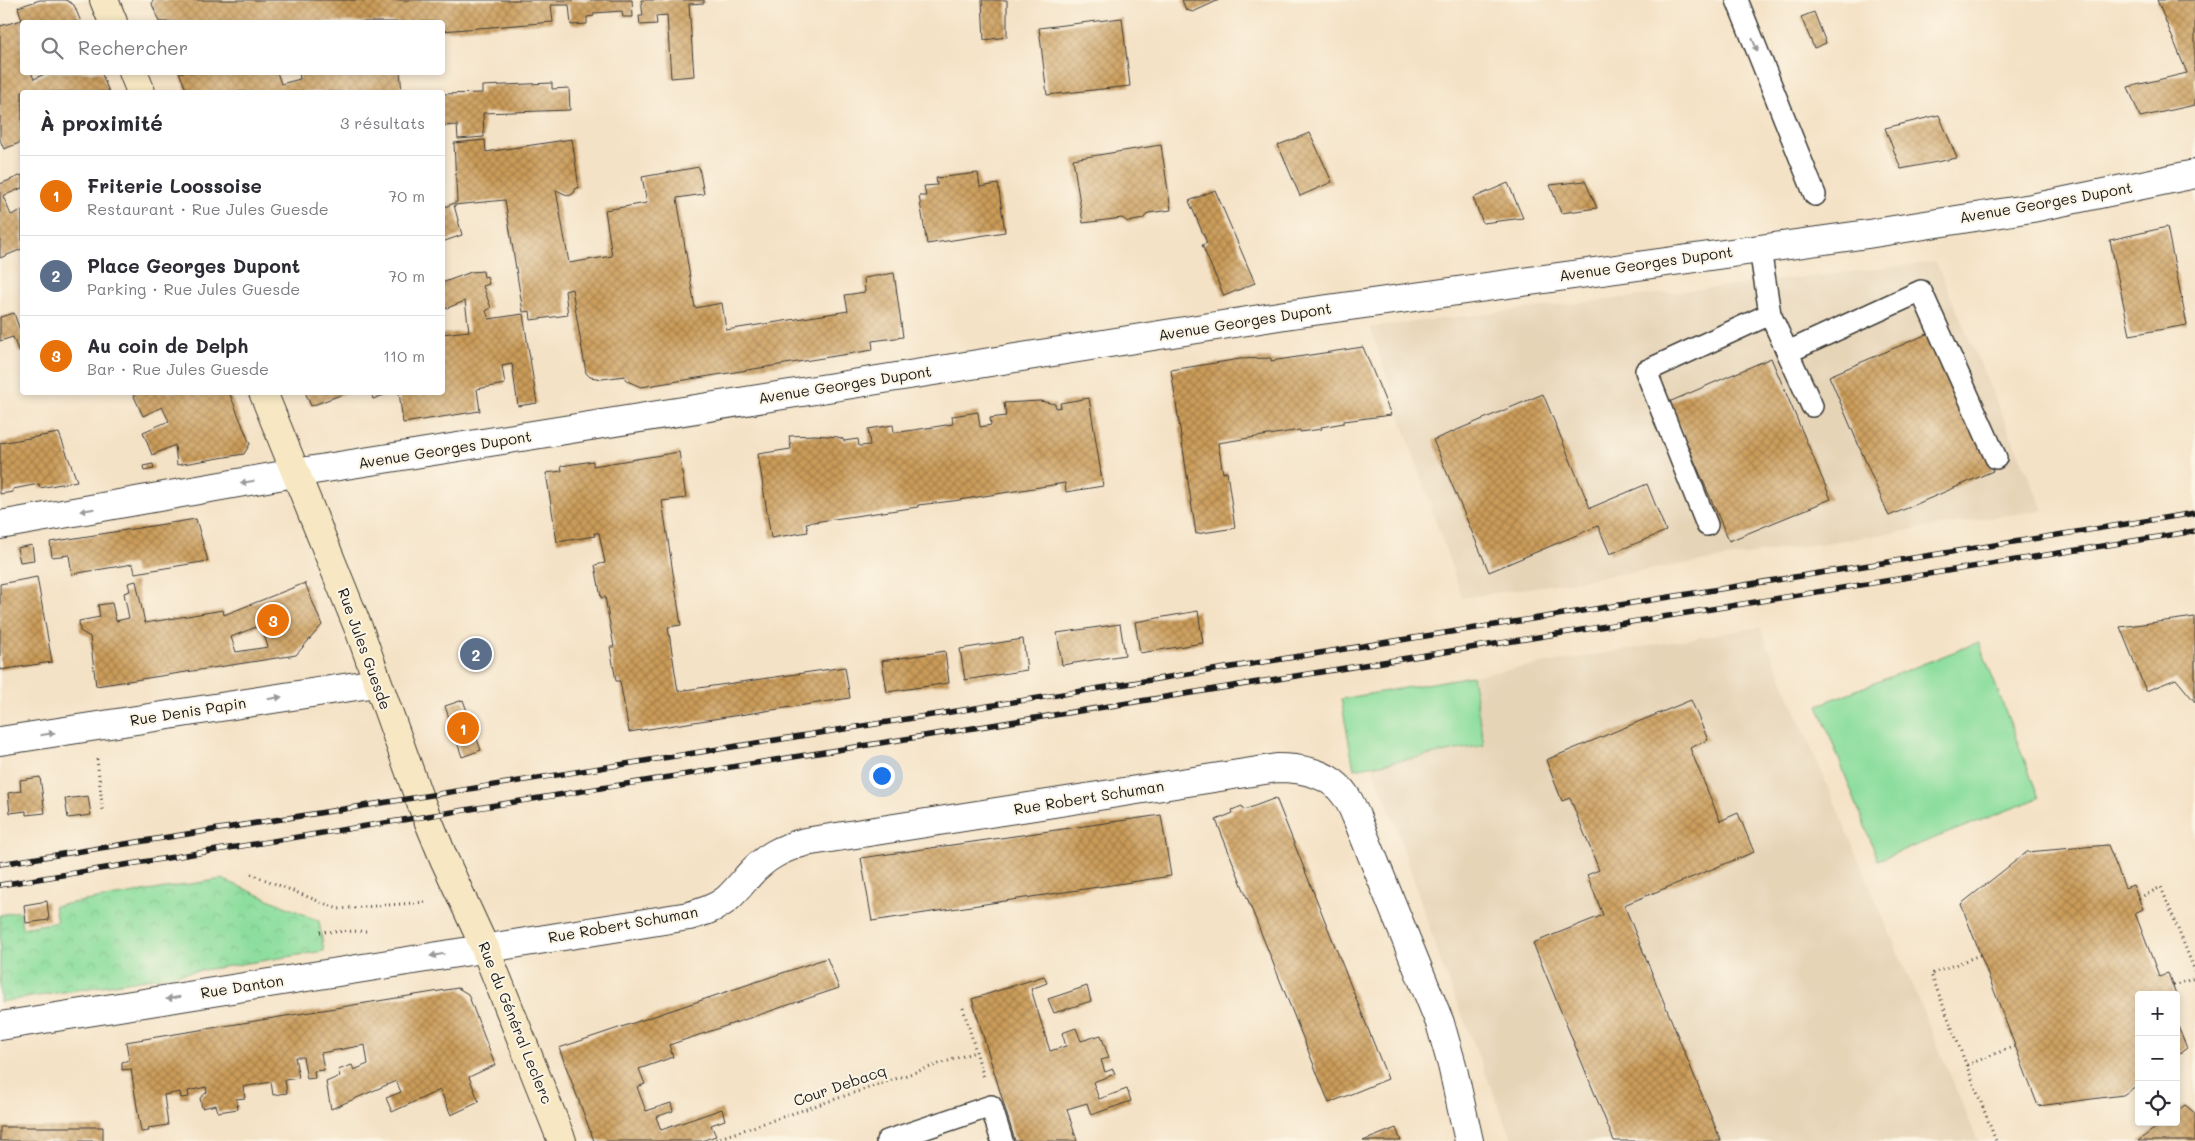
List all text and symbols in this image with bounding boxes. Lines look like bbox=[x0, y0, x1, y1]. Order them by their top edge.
search box bbox=[20, 20, 445, 75]
icon: search bbox=[38, 34, 66, 62]
text: Rechercher bbox=[78, 35, 188, 60]
one-way arrow bbox=[1752, 38, 1760, 52]
text: À proximité bbox=[40, 109, 163, 136]
text: 3 résultats bbox=[340, 112, 425, 133]
text: Friterie Loossoise bbox=[87, 173, 262, 198]
street label: Avenue Georges Dupont bbox=[1958, 177, 2134, 227]
text: 1 bbox=[52, 185, 60, 206]
text: 70 m bbox=[388, 185, 425, 206]
text: Restaurant · Rue Jules Guesde bbox=[87, 198, 329, 219]
street label: Avenue Georges Dupont bbox=[1558, 241, 1734, 285]
text: Place Georges Dupont bbox=[87, 253, 300, 278]
text: 2 bbox=[52, 265, 60, 286]
text: 70 m bbox=[388, 265, 425, 286]
text: Parking · Rue Jules Guesde bbox=[87, 278, 300, 299]
street label: Avenue Georges Dupont bbox=[1157, 297, 1333, 345]
text: Au coin de Delph bbox=[87, 333, 248, 358]
text: 3 bbox=[51, 345, 61, 366]
text: 110 m bbox=[383, 345, 425, 366]
text: Bar · Rue Jules Guesde bbox=[87, 358, 269, 379]
street label: Avenue Georges Dupont bbox=[757, 360, 933, 408]
street label: Avenue Georges Dupont bbox=[357, 425, 533, 473]
one-way arrow bbox=[239, 478, 255, 486]
one-way arrow bbox=[79, 506, 95, 514]
street label: Rue Jules Guesde bbox=[334, 585, 396, 712]
pin: 3 bbox=[257, 601, 289, 639]
pin: 2 bbox=[460, 635, 492, 673]
street label: Rue Denis Papin bbox=[128, 692, 247, 730]
one-way arrow bbox=[267, 694, 283, 702]
pin: 1 bbox=[447, 709, 479, 747]
one-way arrow bbox=[41, 729, 57, 737]
your location bbox=[869, 763, 895, 789]
street label: Rue Robert Schuman bbox=[1012, 775, 1165, 819]
street label: Rue Robert Schuman bbox=[546, 901, 699, 947]
street label: Rue du Général Leclerc bbox=[474, 939, 558, 1107]
one-way arrow bbox=[428, 952, 444, 960]
street label: Rue Danton bbox=[199, 970, 285, 1002]
map controls bbox=[2135, 991, 2180, 1126]
button: + bbox=[2135, 991, 2180, 1036]
one-way arrow bbox=[164, 994, 180, 1002]
button: − bbox=[2135, 1036, 2180, 1081]
street label: Cour Debacq bbox=[791, 1060, 889, 1110]
button: locate bbox=[2135, 1081, 2180, 1126]

